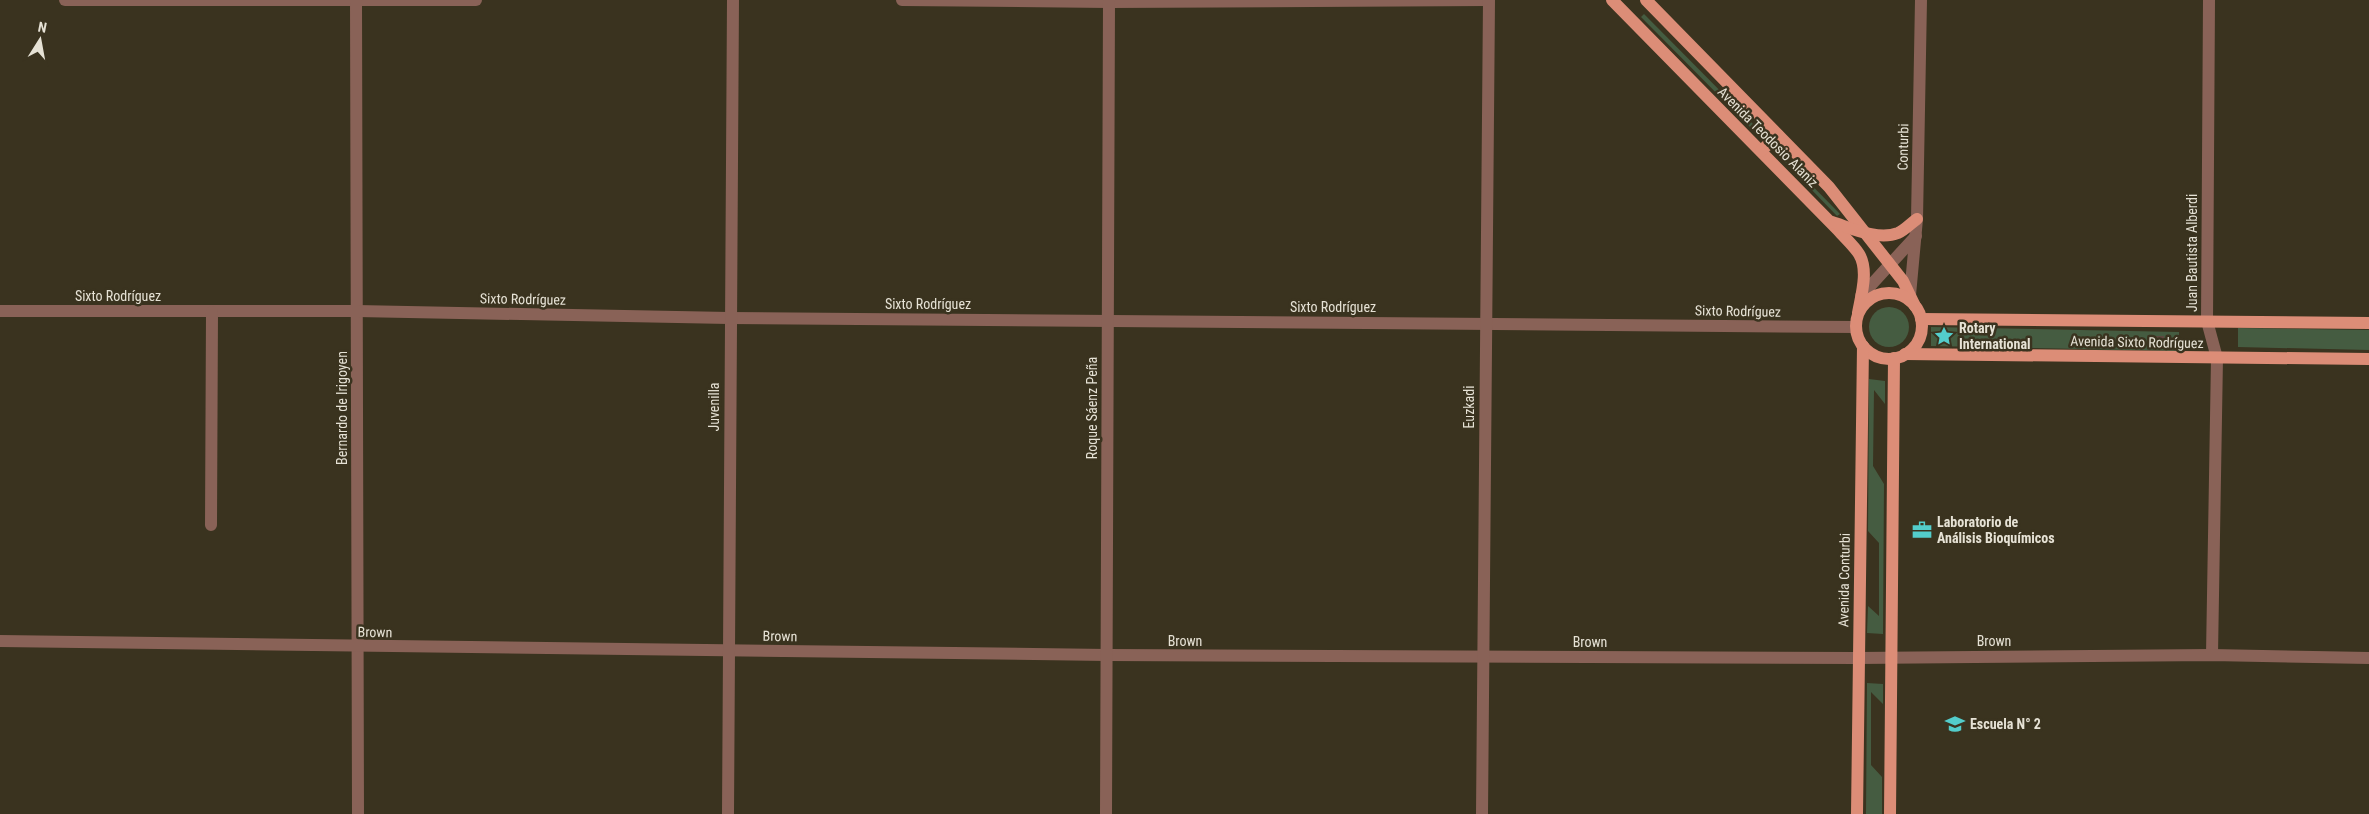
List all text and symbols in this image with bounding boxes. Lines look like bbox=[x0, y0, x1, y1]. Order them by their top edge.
north arrow bbox=[15, 15, 65, 65]
text: N bbox=[37, 19, 48, 36]
street label: Avenida Teodosio Alaniz bbox=[1715, 84, 1821, 190]
street label: Conturbi bbox=[1895, 123, 1911, 171]
street label: Juan Bautista Alberdi bbox=[2184, 194, 2200, 312]
street label: Sixto Rodríguez bbox=[75, 288, 161, 304]
street label: Sixto Rodríguez bbox=[480, 290, 566, 308]
street label: Sixto Rodríguez bbox=[885, 296, 971, 312]
street label: Sixto Rodríguez bbox=[1290, 299, 1376, 315]
street label: Sixto Rodríguez bbox=[1695, 302, 1781, 320]
place label: Rotary International bbox=[1959, 320, 2031, 352]
place icon: Rotary International bbox=[1933, 325, 1955, 347]
street label: Avenida Sixto Rodríguez bbox=[2070, 333, 2204, 351]
street label: Bernardo de Irigoyen bbox=[334, 351, 350, 465]
street label: Roque Sáenz Peña bbox=[1084, 357, 1100, 459]
street label: Juvenilla bbox=[706, 382, 722, 432]
street label: Euzkadi bbox=[1461, 386, 1477, 428]
place label: Laboratorio de Análisis Bioquímicos bbox=[1937, 514, 2055, 546]
office icon: Laboratorio de Análisis Bioquímicos bbox=[1911, 519, 1933, 541]
street label: Avenida Conturbi bbox=[1835, 533, 1853, 627]
street label: Brown bbox=[358, 624, 392, 640]
street label: Brown bbox=[763, 628, 797, 644]
street label: Brown bbox=[1168, 633, 1202, 649]
street label: Brown bbox=[1977, 633, 2011, 649]
street label: Brown bbox=[1573, 634, 1607, 650]
school or university icon: Escuela N° 2 bbox=[1944, 713, 1966, 735]
place label: Escuela N° 2 bbox=[1970, 716, 2041, 732]

